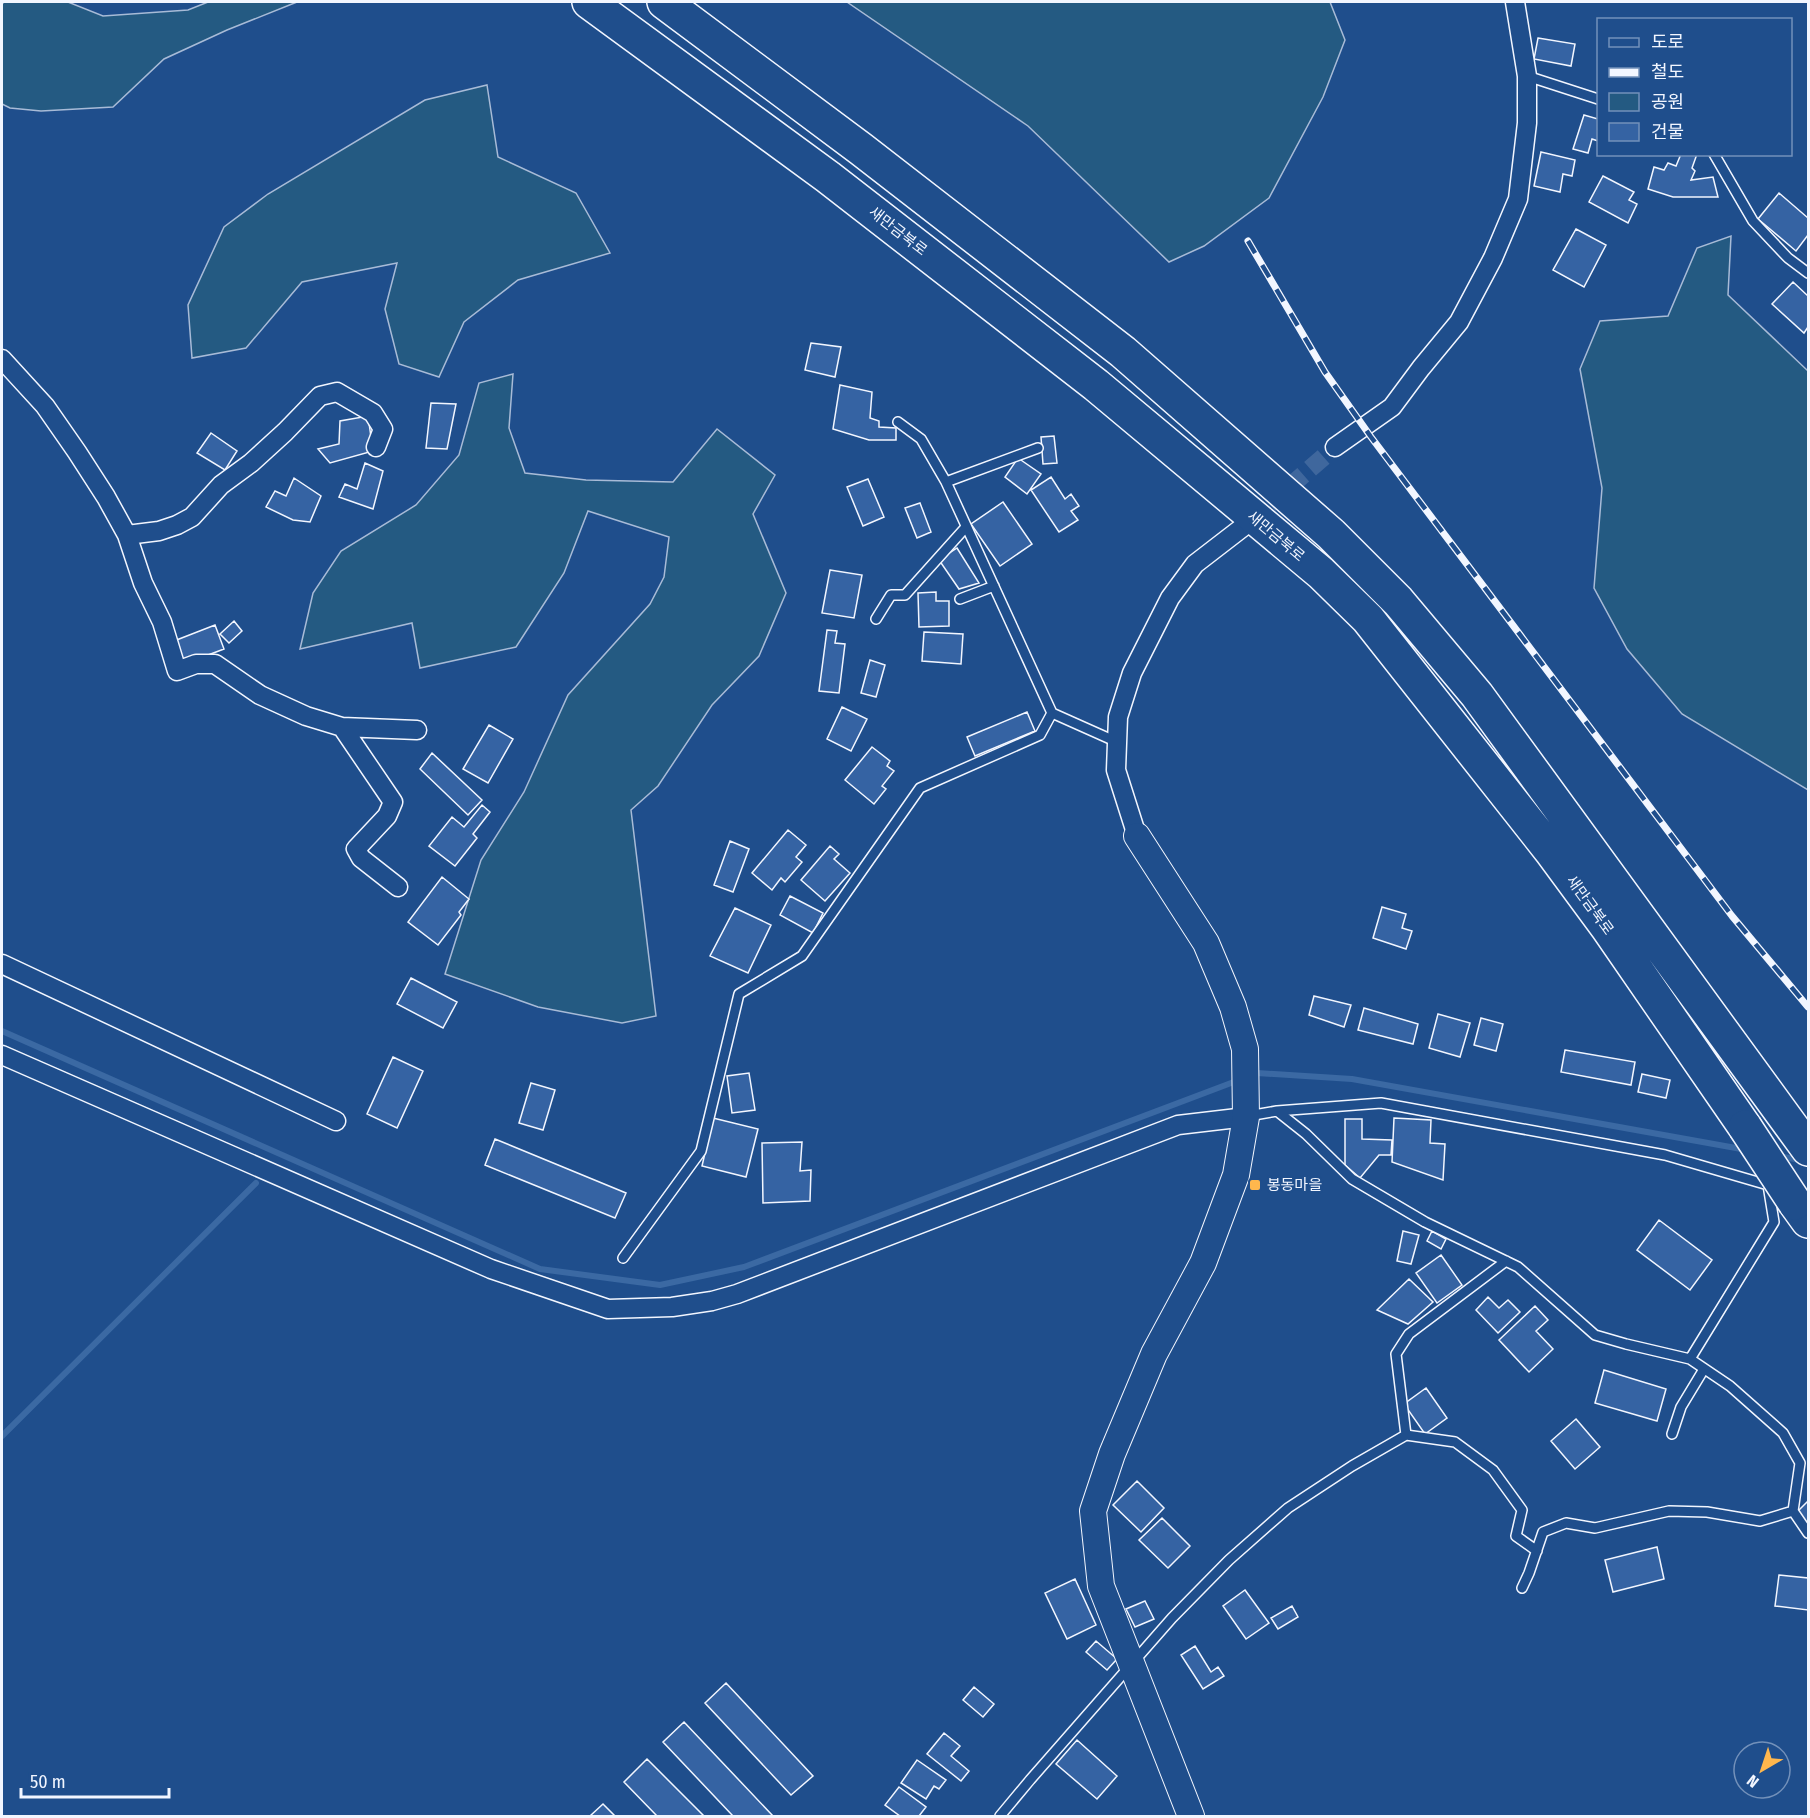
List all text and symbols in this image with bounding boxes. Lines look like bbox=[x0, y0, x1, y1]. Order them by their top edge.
legend bbox=[1597, 18, 1792, 156]
text: 도로 bbox=[1651, 31, 1684, 53]
text: 철도 bbox=[1651, 61, 1684, 83]
text: 공원 bbox=[1651, 91, 1684, 113]
text: 건물 bbox=[1651, 121, 1684, 143]
street label: 새만금북로 bbox=[865, 203, 931, 259]
street label: 새만금북로 bbox=[1244, 507, 1308, 565]
street label: 새만금북로 bbox=[1562, 872, 1618, 938]
place label: 봉동마을 bbox=[1267, 1176, 1322, 1194]
marker: 봉동마을 bbox=[1248, 1178, 1262, 1192]
north arrow bbox=[1732, 1740, 1792, 1800]
scale bar bbox=[21, 1761, 170, 1799]
text: 50 m bbox=[30, 1771, 66, 1793]
text: N bbox=[1743, 1771, 1763, 1792]

